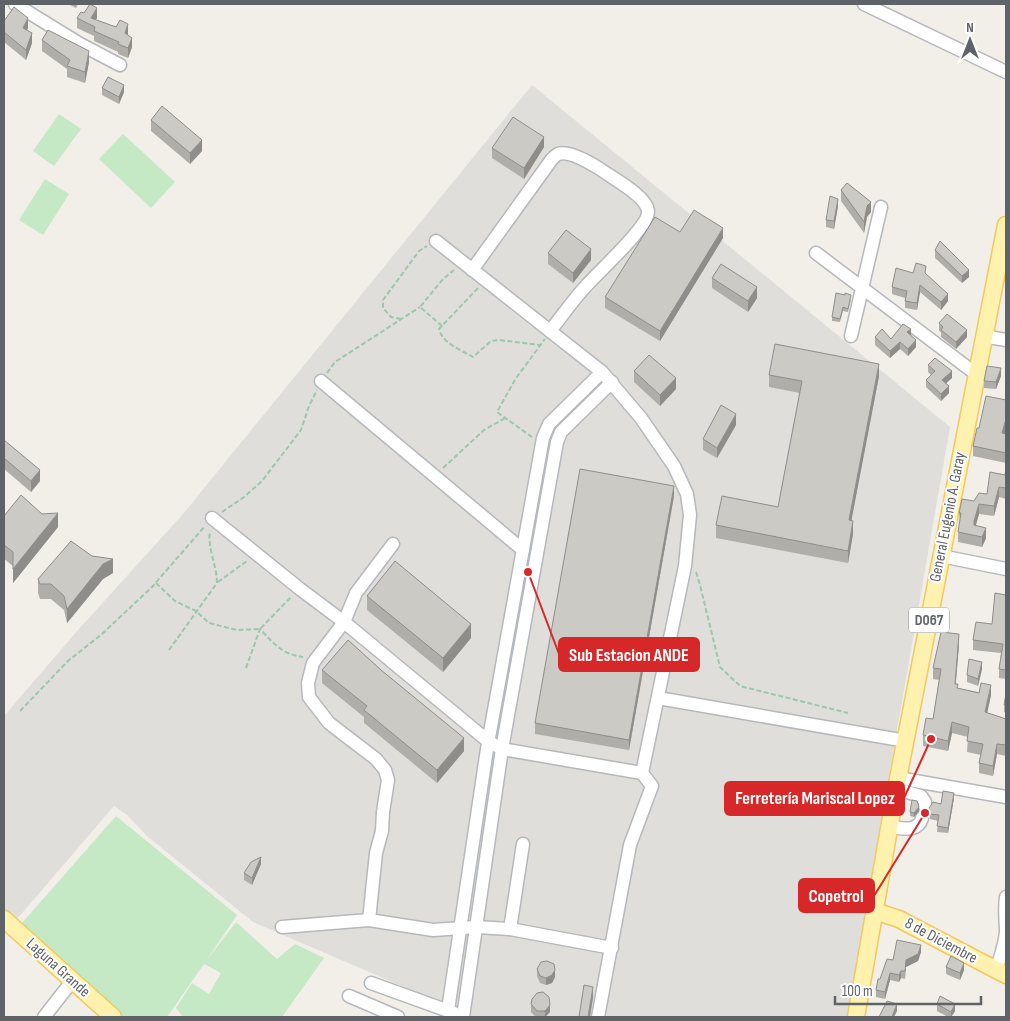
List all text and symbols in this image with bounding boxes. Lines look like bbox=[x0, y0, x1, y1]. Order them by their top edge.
north arrow bbox=[945, 15, 995, 65]
text: N bbox=[966, 19, 974, 36]
street label: General Eugenio A. Garay bbox=[926, 450, 970, 584]
road number: D067 bbox=[909, 608, 949, 632]
callout: Sub Estacion ANDE bbox=[559, 638, 699, 671]
text: Sub Estacion ANDE bbox=[569, 645, 689, 666]
callout: Ferretería Mariscal Lopez bbox=[725, 782, 904, 815]
text: Ferretería Mariscal Lopez bbox=[735, 788, 895, 809]
callout: Copetrol bbox=[799, 879, 874, 912]
text: Copetrol bbox=[808, 886, 864, 907]
street label: 8 de Diciembre bbox=[901, 914, 981, 968]
street label: Laguna Grande bbox=[22, 934, 94, 1002]
scale bar bbox=[835, 974, 981, 1006]
text: 100 m bbox=[842, 982, 873, 1001]

